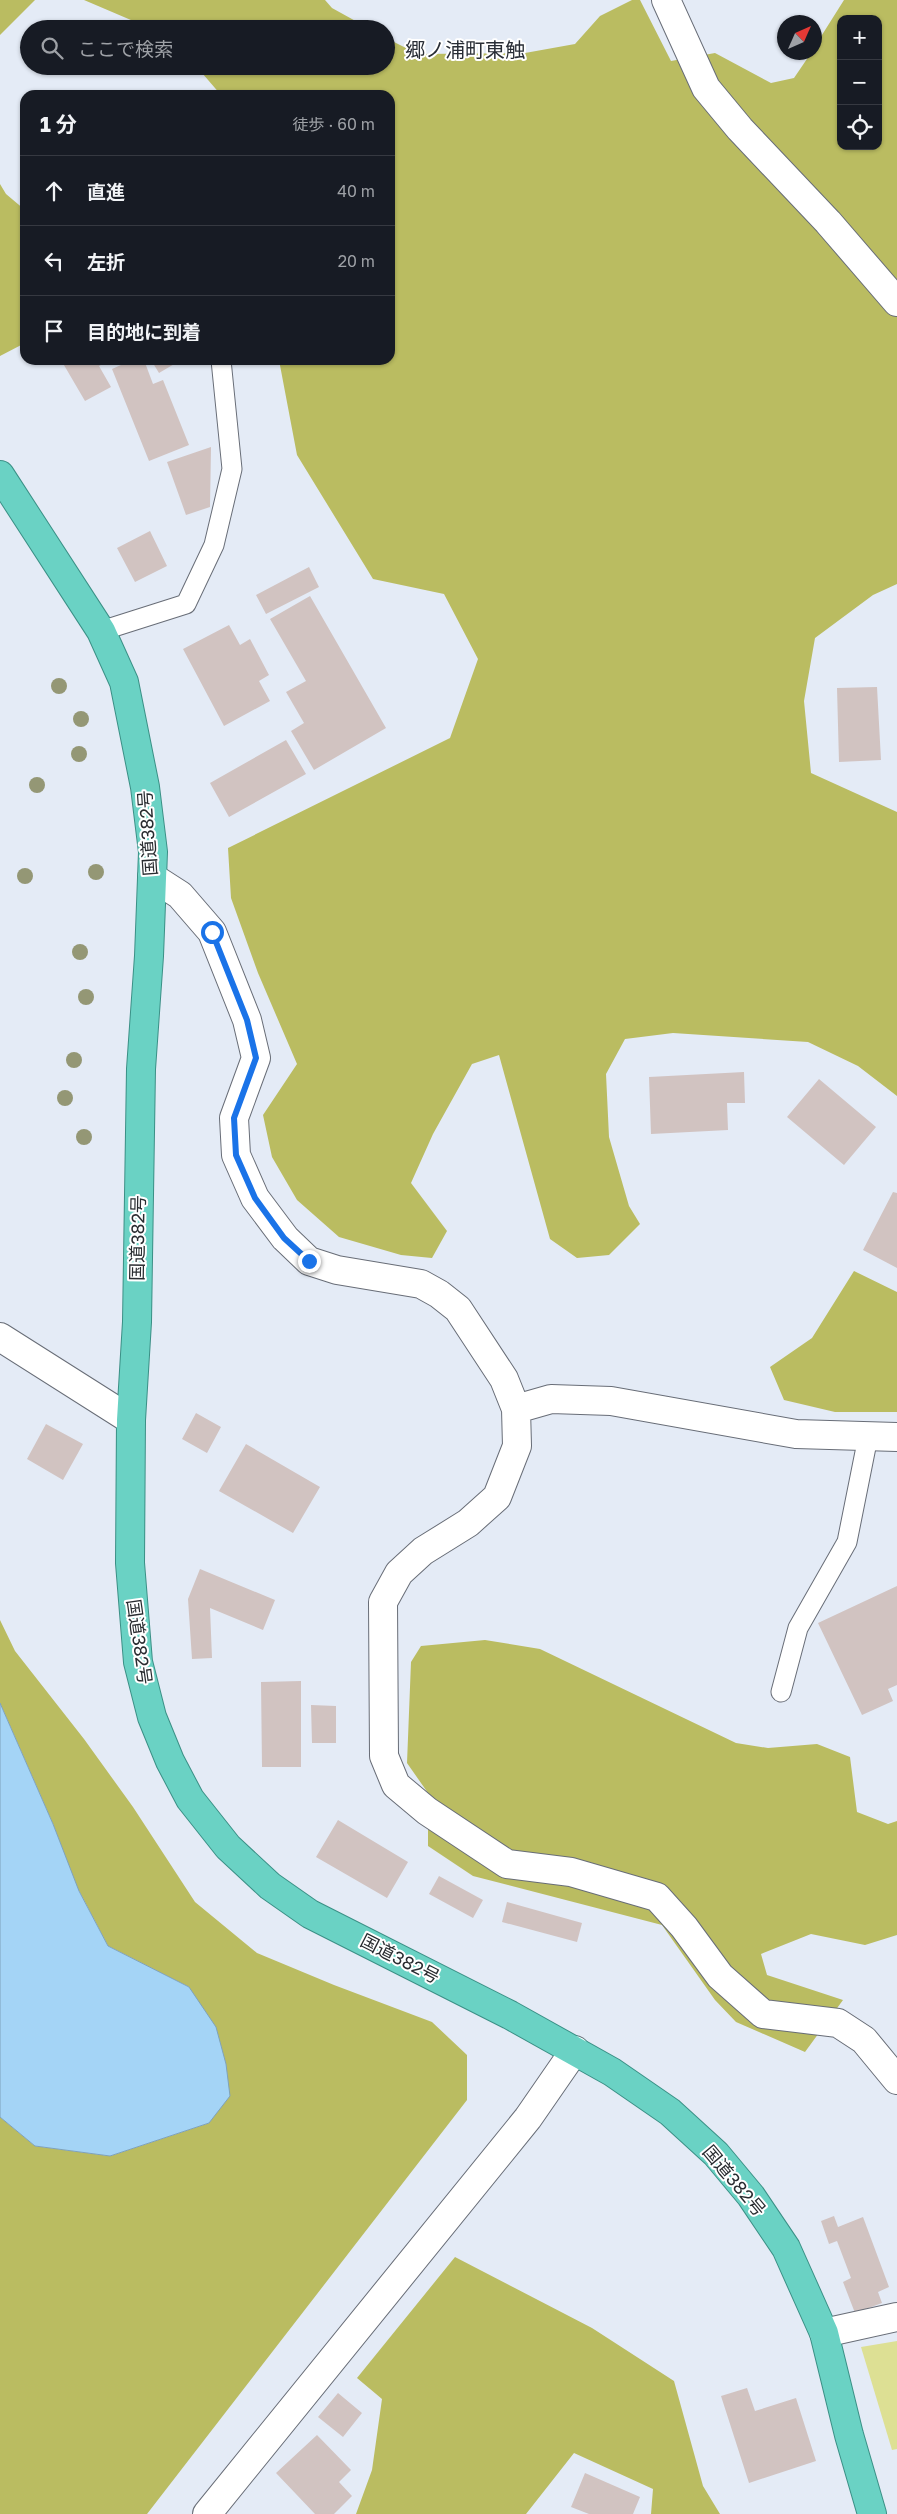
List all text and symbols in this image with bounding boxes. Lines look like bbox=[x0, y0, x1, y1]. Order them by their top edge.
north arrow bbox=[777, 15, 822, 60]
map controls bbox=[837, 15, 882, 150]
button: + bbox=[837, 15, 882, 60]
search box bbox=[20, 20, 395, 75]
icon: search bbox=[38, 34, 66, 62]
text: ここで検索 bbox=[78, 37, 173, 60]
district label: 郷ノ浦町東触 bbox=[405, 37, 525, 61]
button: − bbox=[837, 60, 882, 105]
button: locate bbox=[837, 105, 882, 150]
text: 1 分 bbox=[40, 111, 77, 137]
text: 徒歩 · 60 m bbox=[292, 114, 375, 134]
icon: ahead bbox=[40, 177, 68, 205]
text: 直進 bbox=[87, 180, 125, 203]
text: 40 m bbox=[337, 181, 375, 201]
icon: left bbox=[40, 247, 68, 275]
text: 左折 bbox=[87, 250, 125, 273]
text: 20 m bbox=[338, 251, 375, 271]
icon: arrive bbox=[40, 317, 68, 345]
text: 目的地に到着 bbox=[87, 320, 201, 343]
street label: 国道382号 bbox=[133, 789, 161, 877]
route start bbox=[201, 921, 224, 944]
street label: 国道382号 bbox=[125, 1195, 149, 1281]
route end bbox=[298, 1250, 321, 1273]
street label: 国道382号 bbox=[123, 1598, 157, 1686]
street label: 国道382号 bbox=[357, 1929, 444, 1987]
street label: 国道382号 bbox=[699, 2140, 771, 2220]

